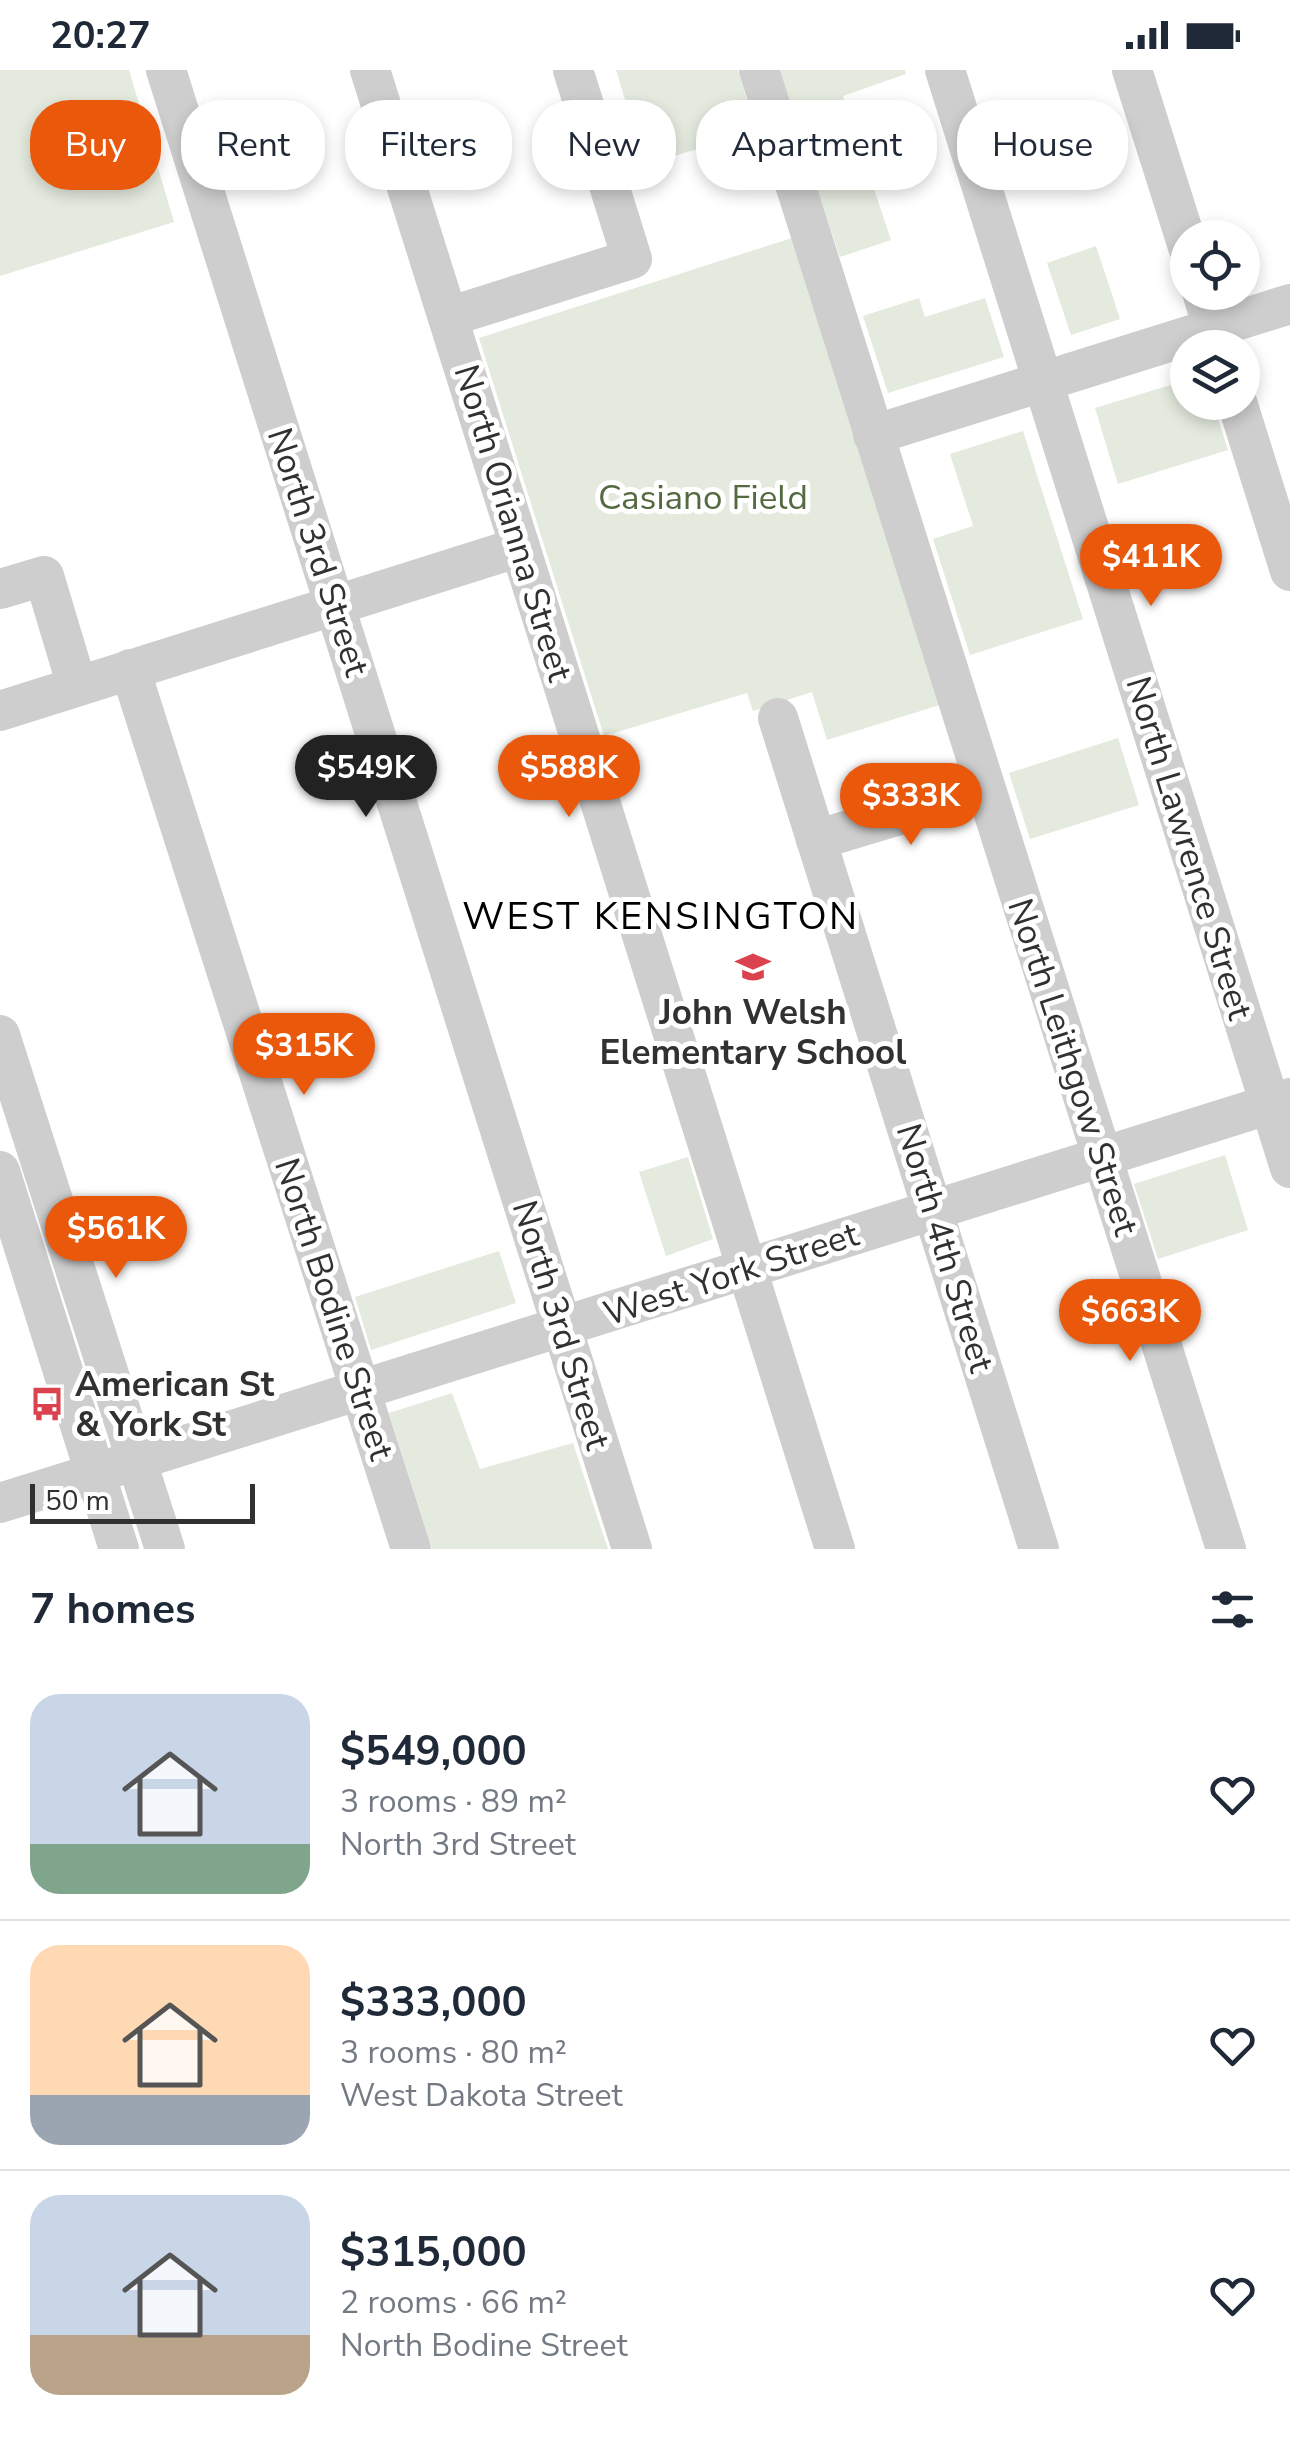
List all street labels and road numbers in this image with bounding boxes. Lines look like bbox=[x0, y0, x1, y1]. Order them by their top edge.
street label: North Orianna Street bbox=[442, 359, 584, 688]
street label: North 3rd Street bbox=[256, 422, 380, 683]
street label: North Lawrence Street bbox=[1114, 671, 1264, 1026]
street label: North Leithgow Street bbox=[996, 893, 1150, 1242]
street label: North 4th Street bbox=[885, 1118, 1005, 1379]
street label: North Bodine Street bbox=[263, 1152, 405, 1467]
street label: North 3rd Street bbox=[501, 1195, 621, 1456]
street label: West York Street bbox=[598, 1210, 865, 1337]

